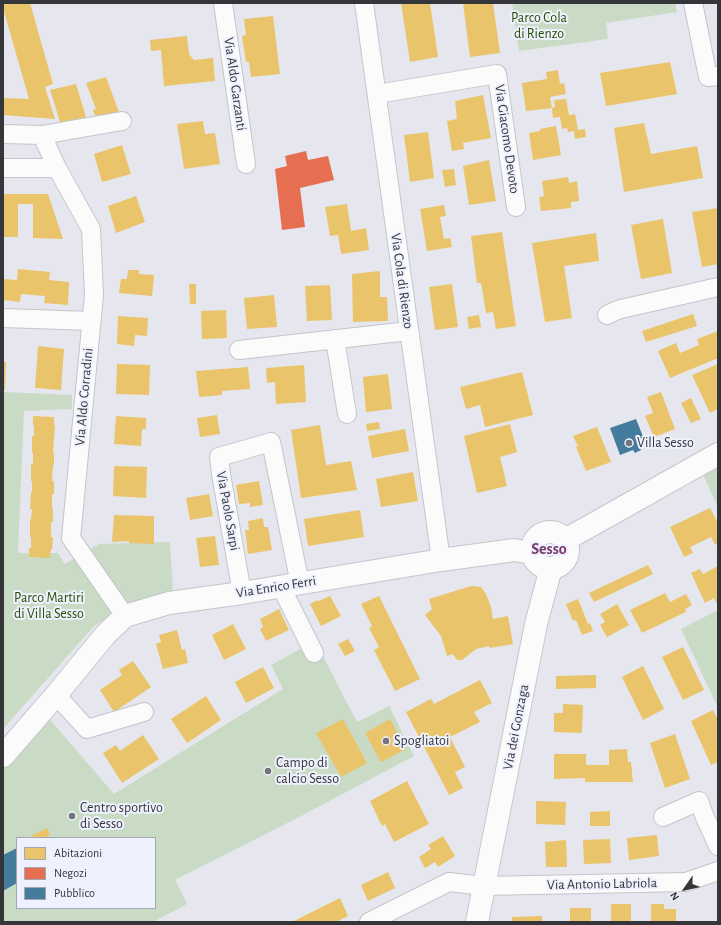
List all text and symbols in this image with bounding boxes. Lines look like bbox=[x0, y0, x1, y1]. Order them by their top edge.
park label: Parco Cola di Rienzo bbox=[511, 10, 567, 42]
street label: Via Aldo Garzanti bbox=[220, 36, 250, 132]
street label: Via Giacomo Devoto bbox=[491, 83, 523, 195]
street label: Via Cola di Rienzo bbox=[387, 232, 417, 330]
street label: Via Aldo Corradini bbox=[71, 347, 97, 447]
place label: Villa Sesso bbox=[637, 435, 694, 451]
marker: Villa Sesso bbox=[624, 438, 634, 448]
street label: Via Paolo Sarpi bbox=[213, 470, 243, 552]
district label: Sesso bbox=[531, 539, 567, 559]
street label: Via Enrico Ferri bbox=[235, 572, 317, 602]
park label: Parco Martiri di Villa Sesso bbox=[14, 590, 84, 622]
street label: Via dei Gonzaga bbox=[499, 683, 533, 771]
place label: Spogliatoi bbox=[394, 733, 449, 749]
marker: Spogliatoi bbox=[381, 736, 391, 746]
place label: Campo di calcio Sesso bbox=[276, 755, 339, 788]
marker: Campo di calcio Sesso bbox=[263, 766, 273, 776]
place label: Centro sportivo di Sesso bbox=[80, 800, 163, 832]
marker: Centro sportivo di Sesso bbox=[67, 811, 77, 821]
legend bbox=[16, 837, 156, 909]
text: Abitazioni bbox=[54, 847, 102, 859]
text: Negozi bbox=[54, 867, 87, 879]
north arrow bbox=[665, 869, 705, 909]
street label: Via Antonio Labriola bbox=[547, 875, 657, 893]
text: Pubblico bbox=[54, 887, 95, 899]
text: N bbox=[668, 890, 681, 902]

